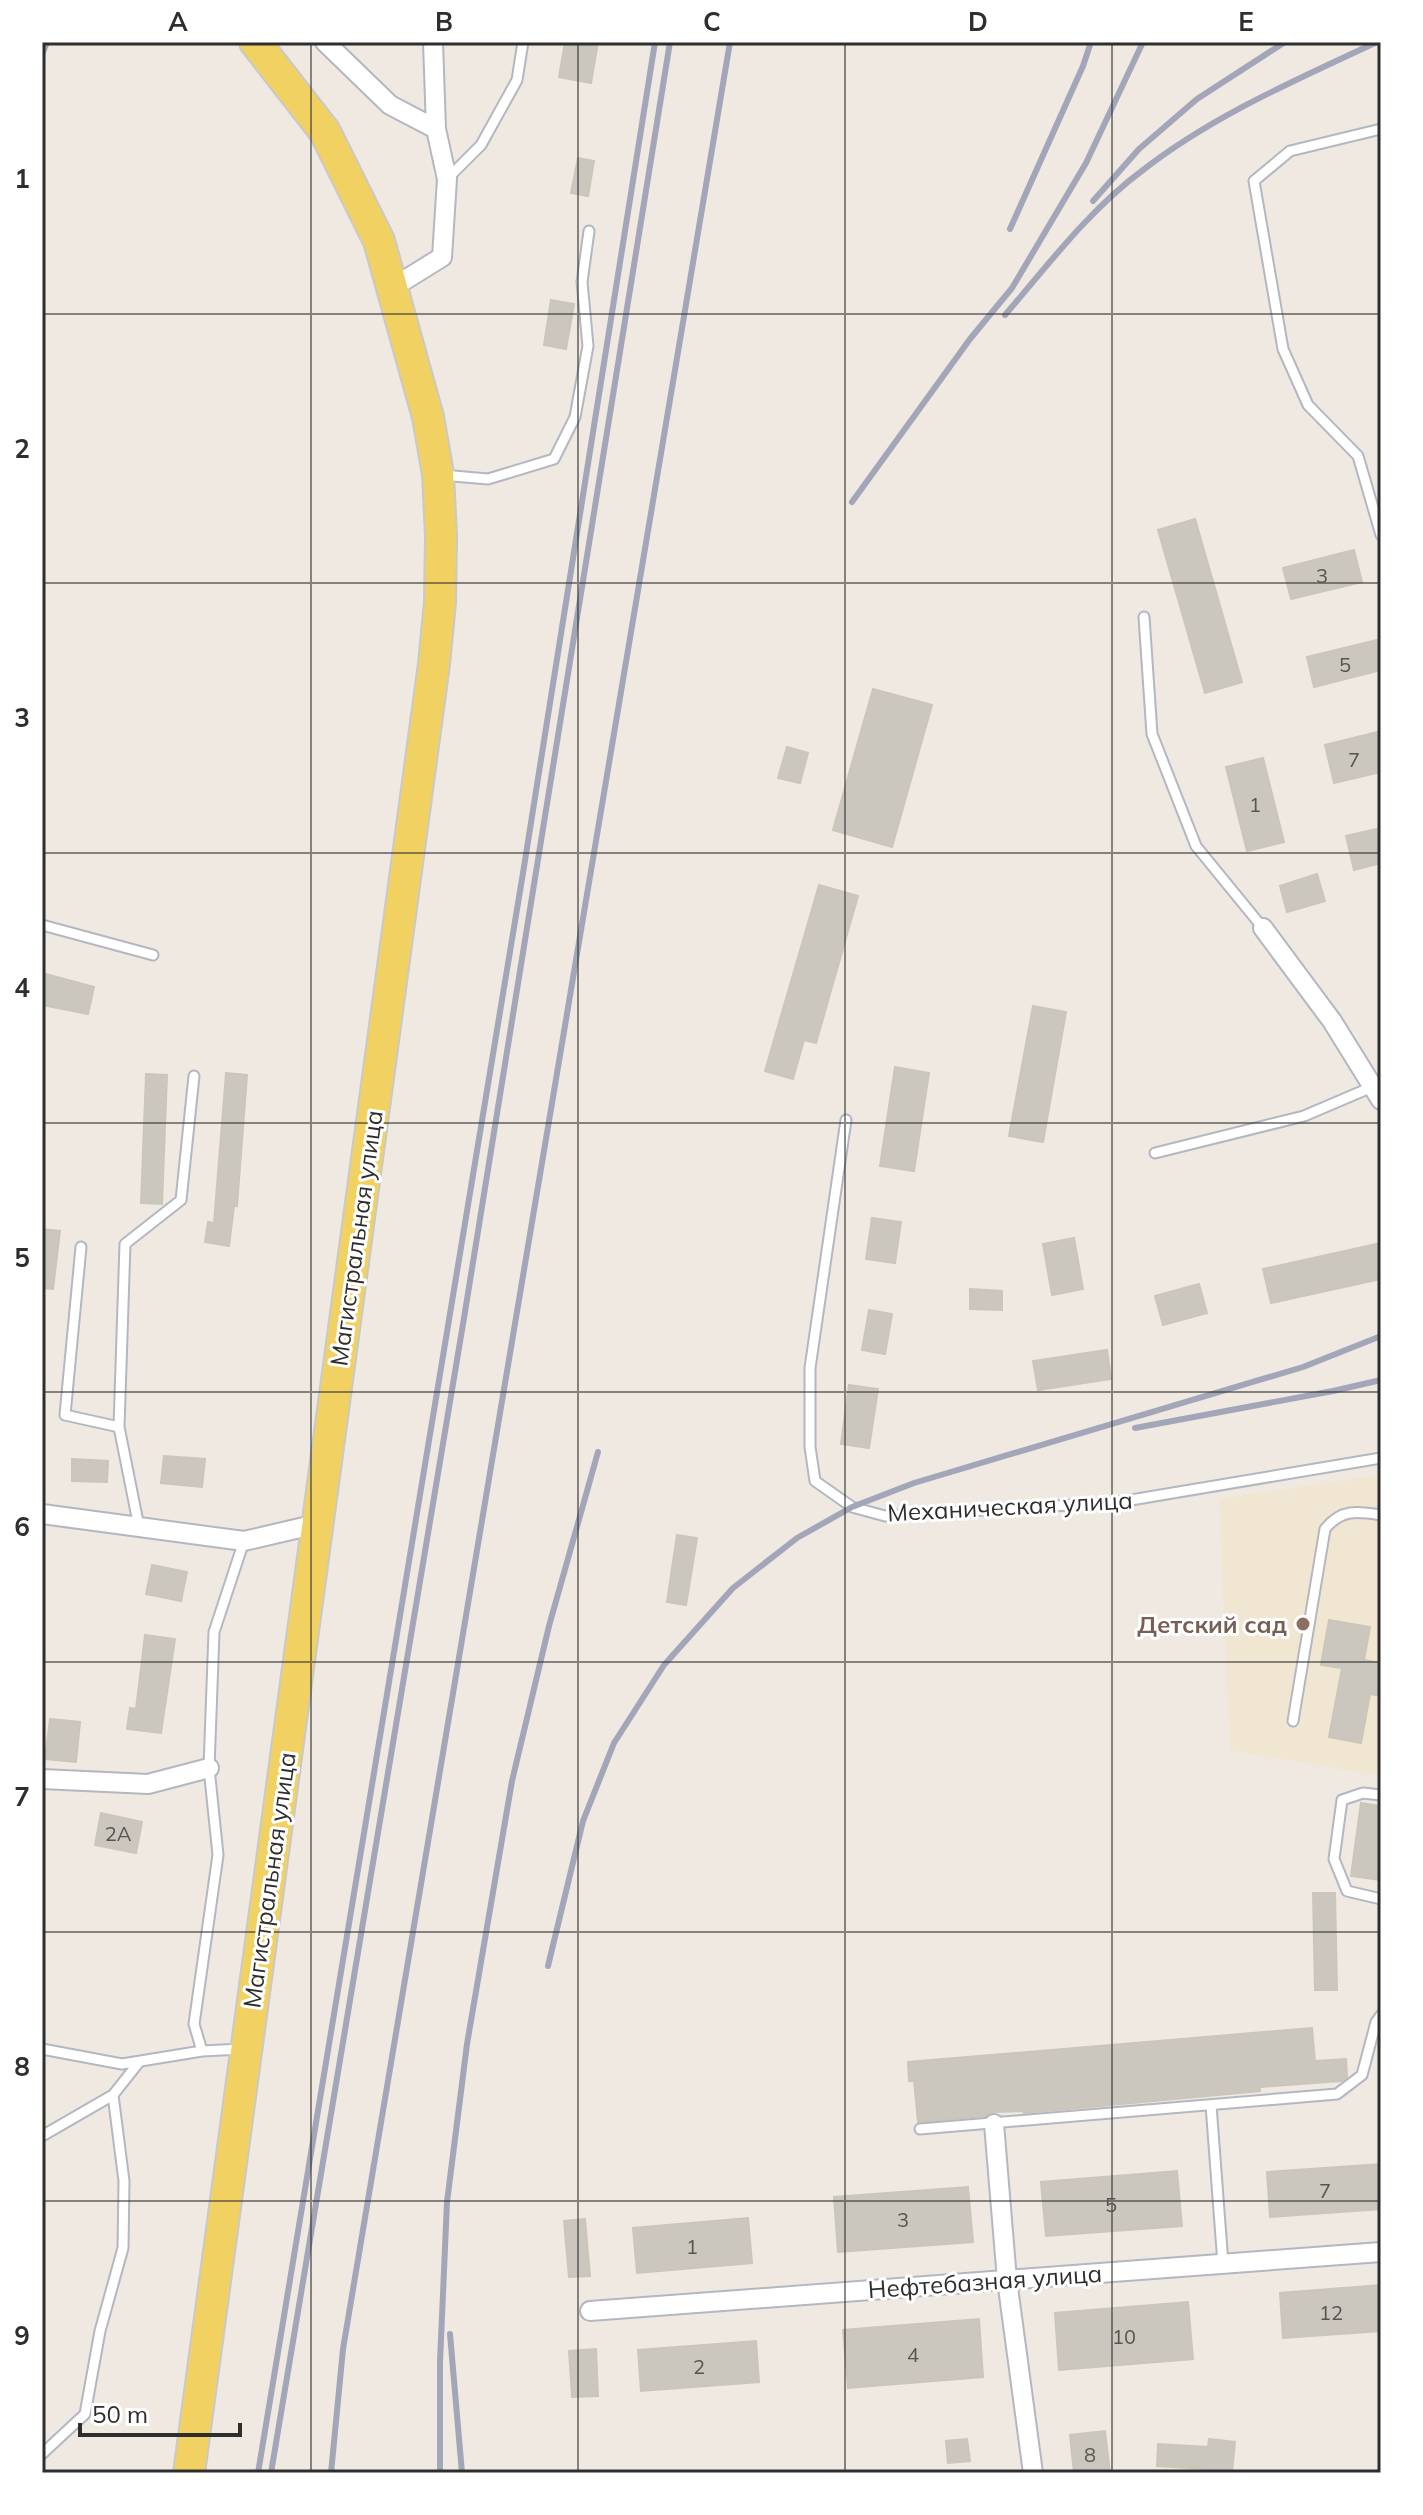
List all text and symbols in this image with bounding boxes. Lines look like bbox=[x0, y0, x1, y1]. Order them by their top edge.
text: A bbox=[168, 5, 188, 38]
text: B bbox=[435, 5, 453, 38]
text: C bbox=[703, 5, 721, 38]
text: D bbox=[968, 5, 988, 38]
text: E bbox=[1238, 5, 1254, 38]
text: 1 bbox=[14, 162, 30, 195]
text: 2 bbox=[14, 432, 30, 465]
house number: 3 bbox=[1316, 563, 1328, 588]
house number: 5 bbox=[1339, 652, 1351, 677]
text: 3 bbox=[14, 701, 30, 734]
house number: 7 bbox=[1348, 747, 1360, 772]
house number: 1 bbox=[1249, 792, 1261, 817]
text: 4 bbox=[14, 971, 30, 1004]
street label: Магистральная улица bbox=[323, 1108, 389, 1368]
text: 5 bbox=[14, 1241, 30, 1274]
street label: Механическая улица bbox=[887, 1485, 1133, 1527]
text: 6 bbox=[14, 1510, 30, 1543]
place label: Детский сад bbox=[1137, 1609, 1287, 1639]
marker: Детский сад bbox=[1294, 1615, 1312, 1633]
street label: Магистральная улица bbox=[236, 1750, 302, 2010]
text: 7 bbox=[14, 1780, 30, 1813]
house number: 2А bbox=[105, 1821, 132, 1846]
text: 8 bbox=[14, 2050, 30, 2083]
house number: 7 bbox=[1319, 2178, 1331, 2203]
house number: 5 bbox=[1105, 2192, 1117, 2217]
house number: 3 bbox=[897, 2207, 909, 2232]
house number: 1 bbox=[686, 2234, 698, 2259]
street label: Нефтебазная улица bbox=[867, 2258, 1103, 2304]
house number: 12 bbox=[1319, 2300, 1343, 2325]
text: 9 bbox=[14, 2319, 30, 2352]
house number: 10 bbox=[1112, 2324, 1136, 2349]
house number: 4 bbox=[907, 2342, 919, 2367]
house number: 2 bbox=[693, 2354, 705, 2379]
scale bar bbox=[80, 2387, 240, 2437]
text: 50 m bbox=[92, 2399, 148, 2429]
house number: 8 bbox=[1084, 2442, 1096, 2467]

